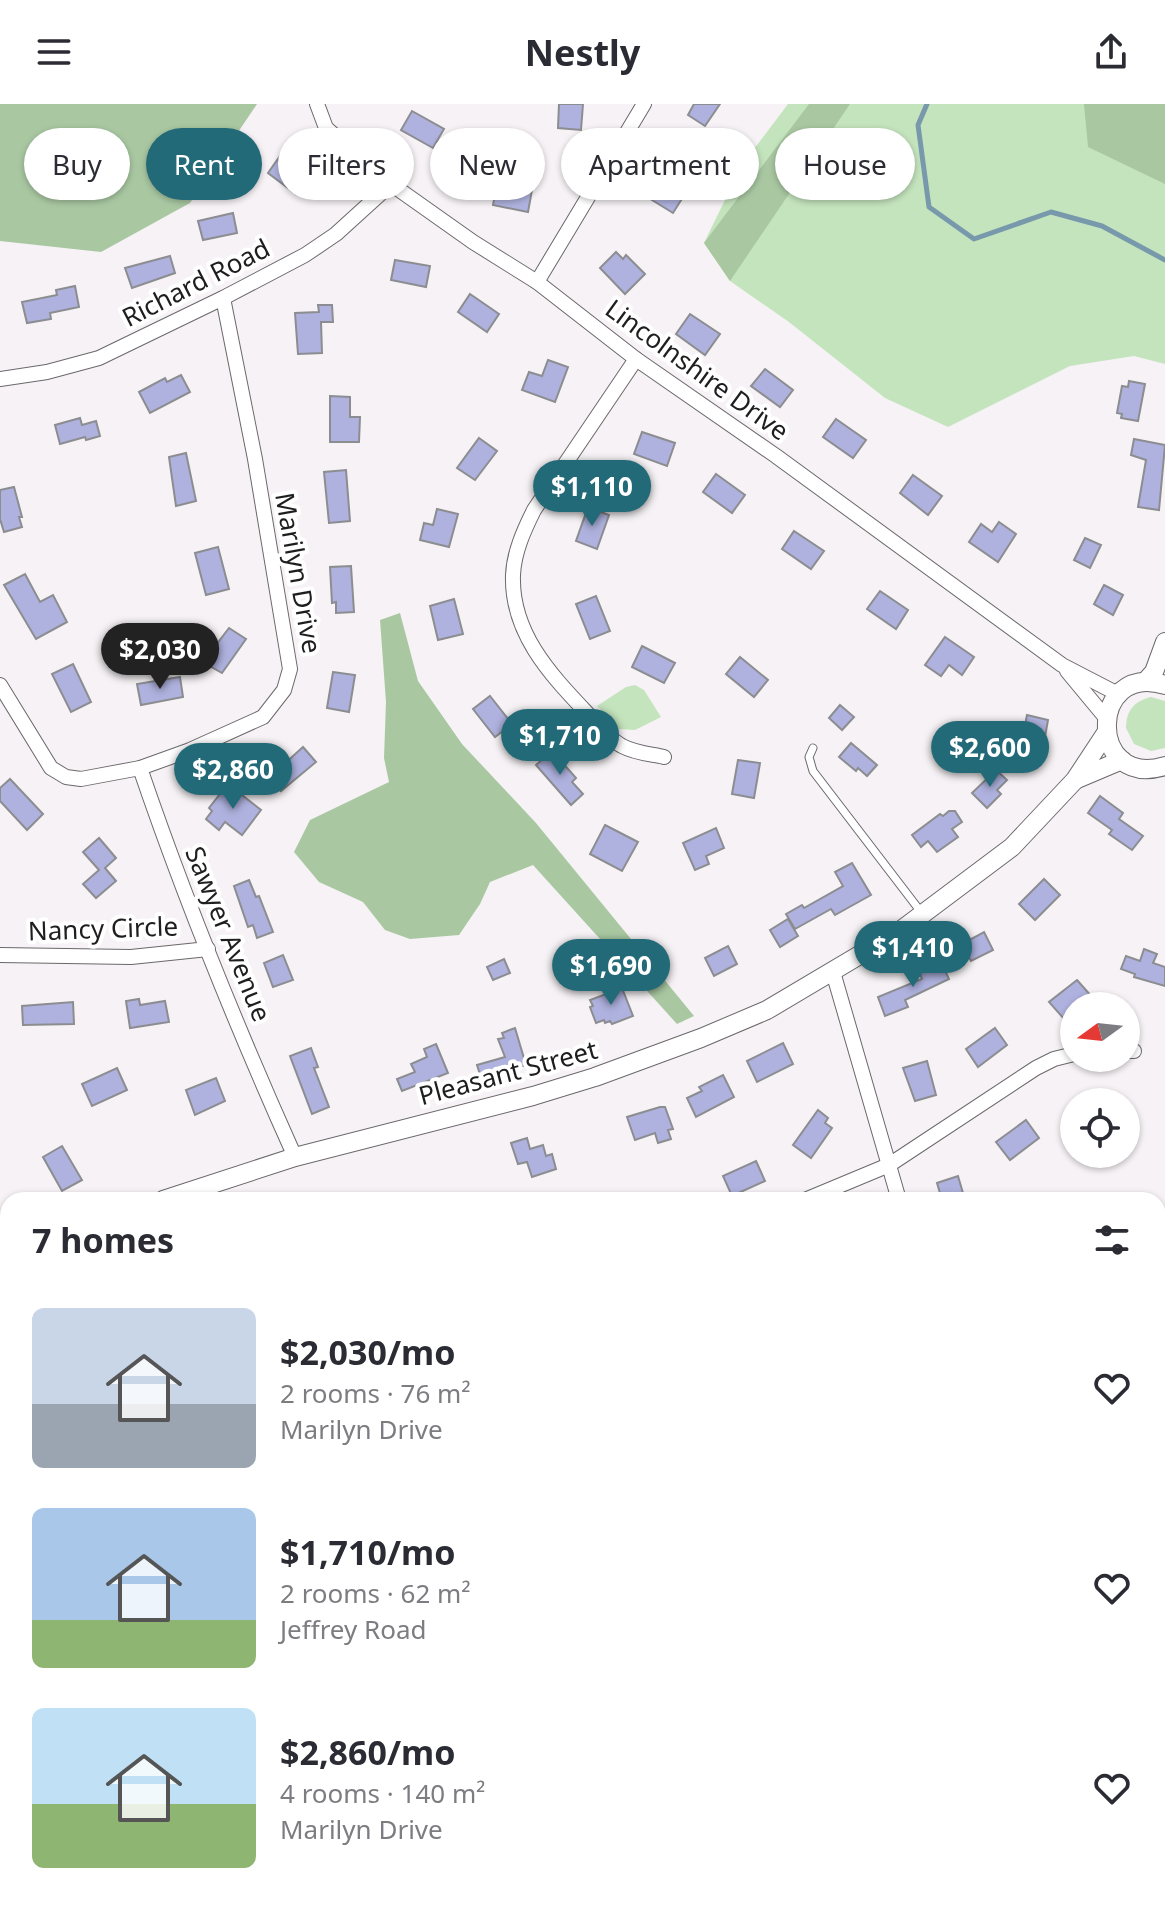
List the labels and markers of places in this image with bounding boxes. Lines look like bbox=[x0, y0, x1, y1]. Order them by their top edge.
pin: $1,110 bbox=[527, 460, 657, 528]
pin: $2,030 bbox=[95, 623, 225, 691]
pin: $1,710 bbox=[495, 709, 625, 777]
pin: $2,600 bbox=[925, 721, 1055, 789]
pin: $2,860 bbox=[168, 743, 298, 811]
pin: $1,410 bbox=[848, 921, 978, 989]
pin: $1,690 bbox=[546, 939, 676, 1007]

